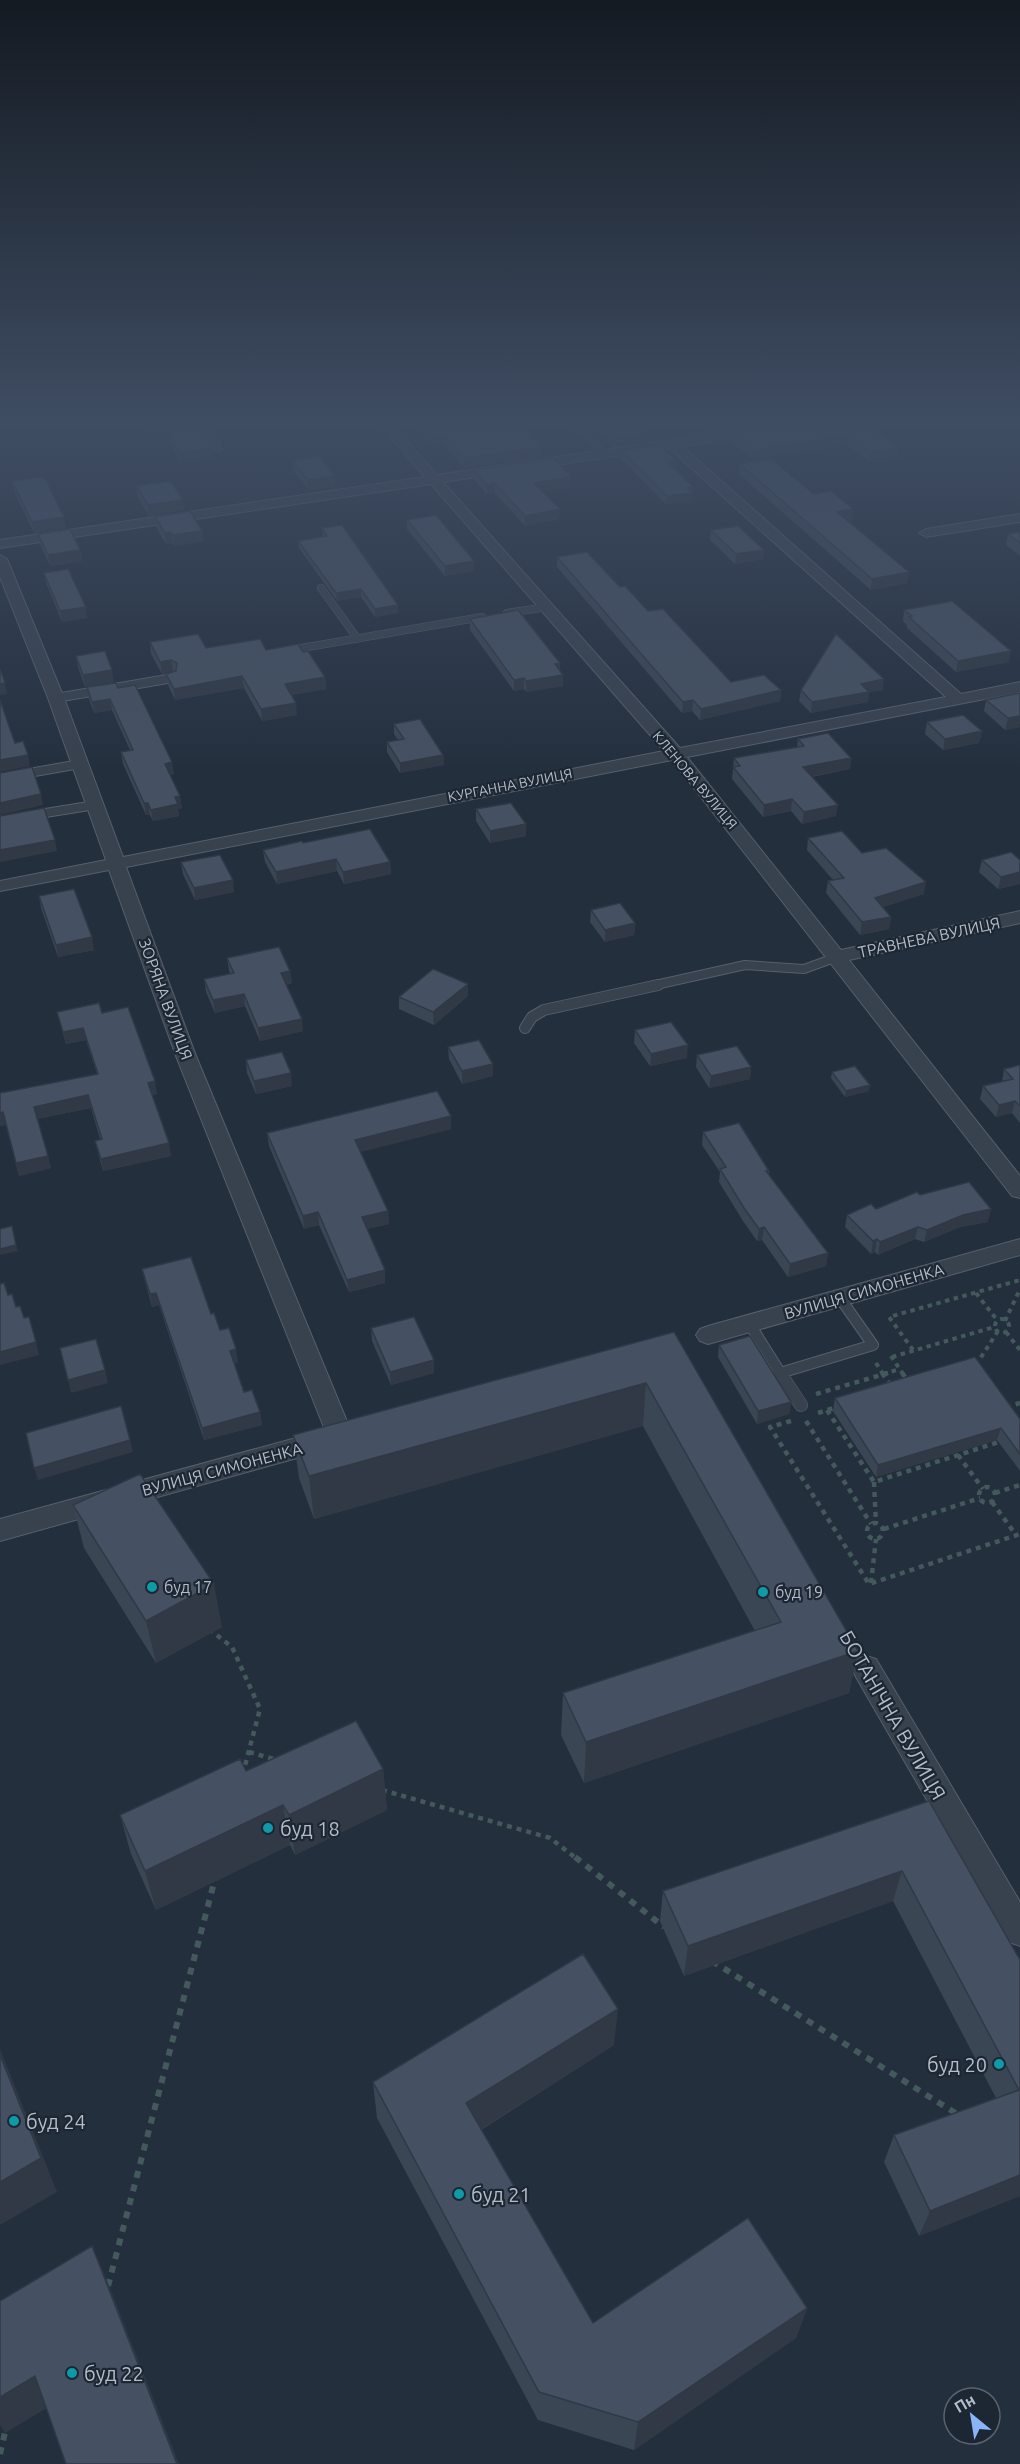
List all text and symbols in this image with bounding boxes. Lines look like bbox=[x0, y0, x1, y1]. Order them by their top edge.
street label: КЛЕНОВА ВУЛИЦЯ bbox=[650, 728, 740, 832]
street label: КУРГАННА ВУЛИЦЯ bbox=[446, 765, 574, 805]
street label: ТРАВНЕВА ВУЛИЦЯ bbox=[856, 913, 1002, 961]
street label: ЗОРЯНА ВУЛИЦЯ bbox=[136, 936, 196, 1062]
street label: ВУЛИЦЯ СИМОНЕНКА bbox=[782, 1259, 946, 1322]
street label: ВУЛИЦЯ СИМОНЕНКА bbox=[140, 1439, 305, 1499]
place label: буд 17 bbox=[164, 1578, 212, 1596]
marker: буд 17 bbox=[145, 1580, 159, 1594]
place label: буд 19 bbox=[775, 1583, 823, 1601]
marker: буд 19 bbox=[756, 1585, 770, 1599]
street label: БОТАНІЧНА ВУЛИЦЯ bbox=[835, 1627, 951, 1803]
place label: буд 18 bbox=[280, 1817, 340, 1840]
marker: буд 18 bbox=[261, 1821, 275, 1835]
place label: буд 20 bbox=[927, 2053, 987, 2076]
marker: буд 20 bbox=[992, 2057, 1006, 2071]
place label: буд 24 bbox=[26, 2110, 86, 2133]
marker: буд 24 bbox=[7, 2114, 21, 2128]
place label: буд 21 bbox=[471, 2183, 531, 2206]
marker: буд 21 bbox=[452, 2187, 466, 2201]
place label: буд 22 bbox=[84, 2362, 144, 2385]
marker: буд 22 bbox=[65, 2366, 79, 2380]
north arrow bbox=[942, 2386, 1002, 2446]
text: Пн bbox=[951, 2390, 978, 2416]

